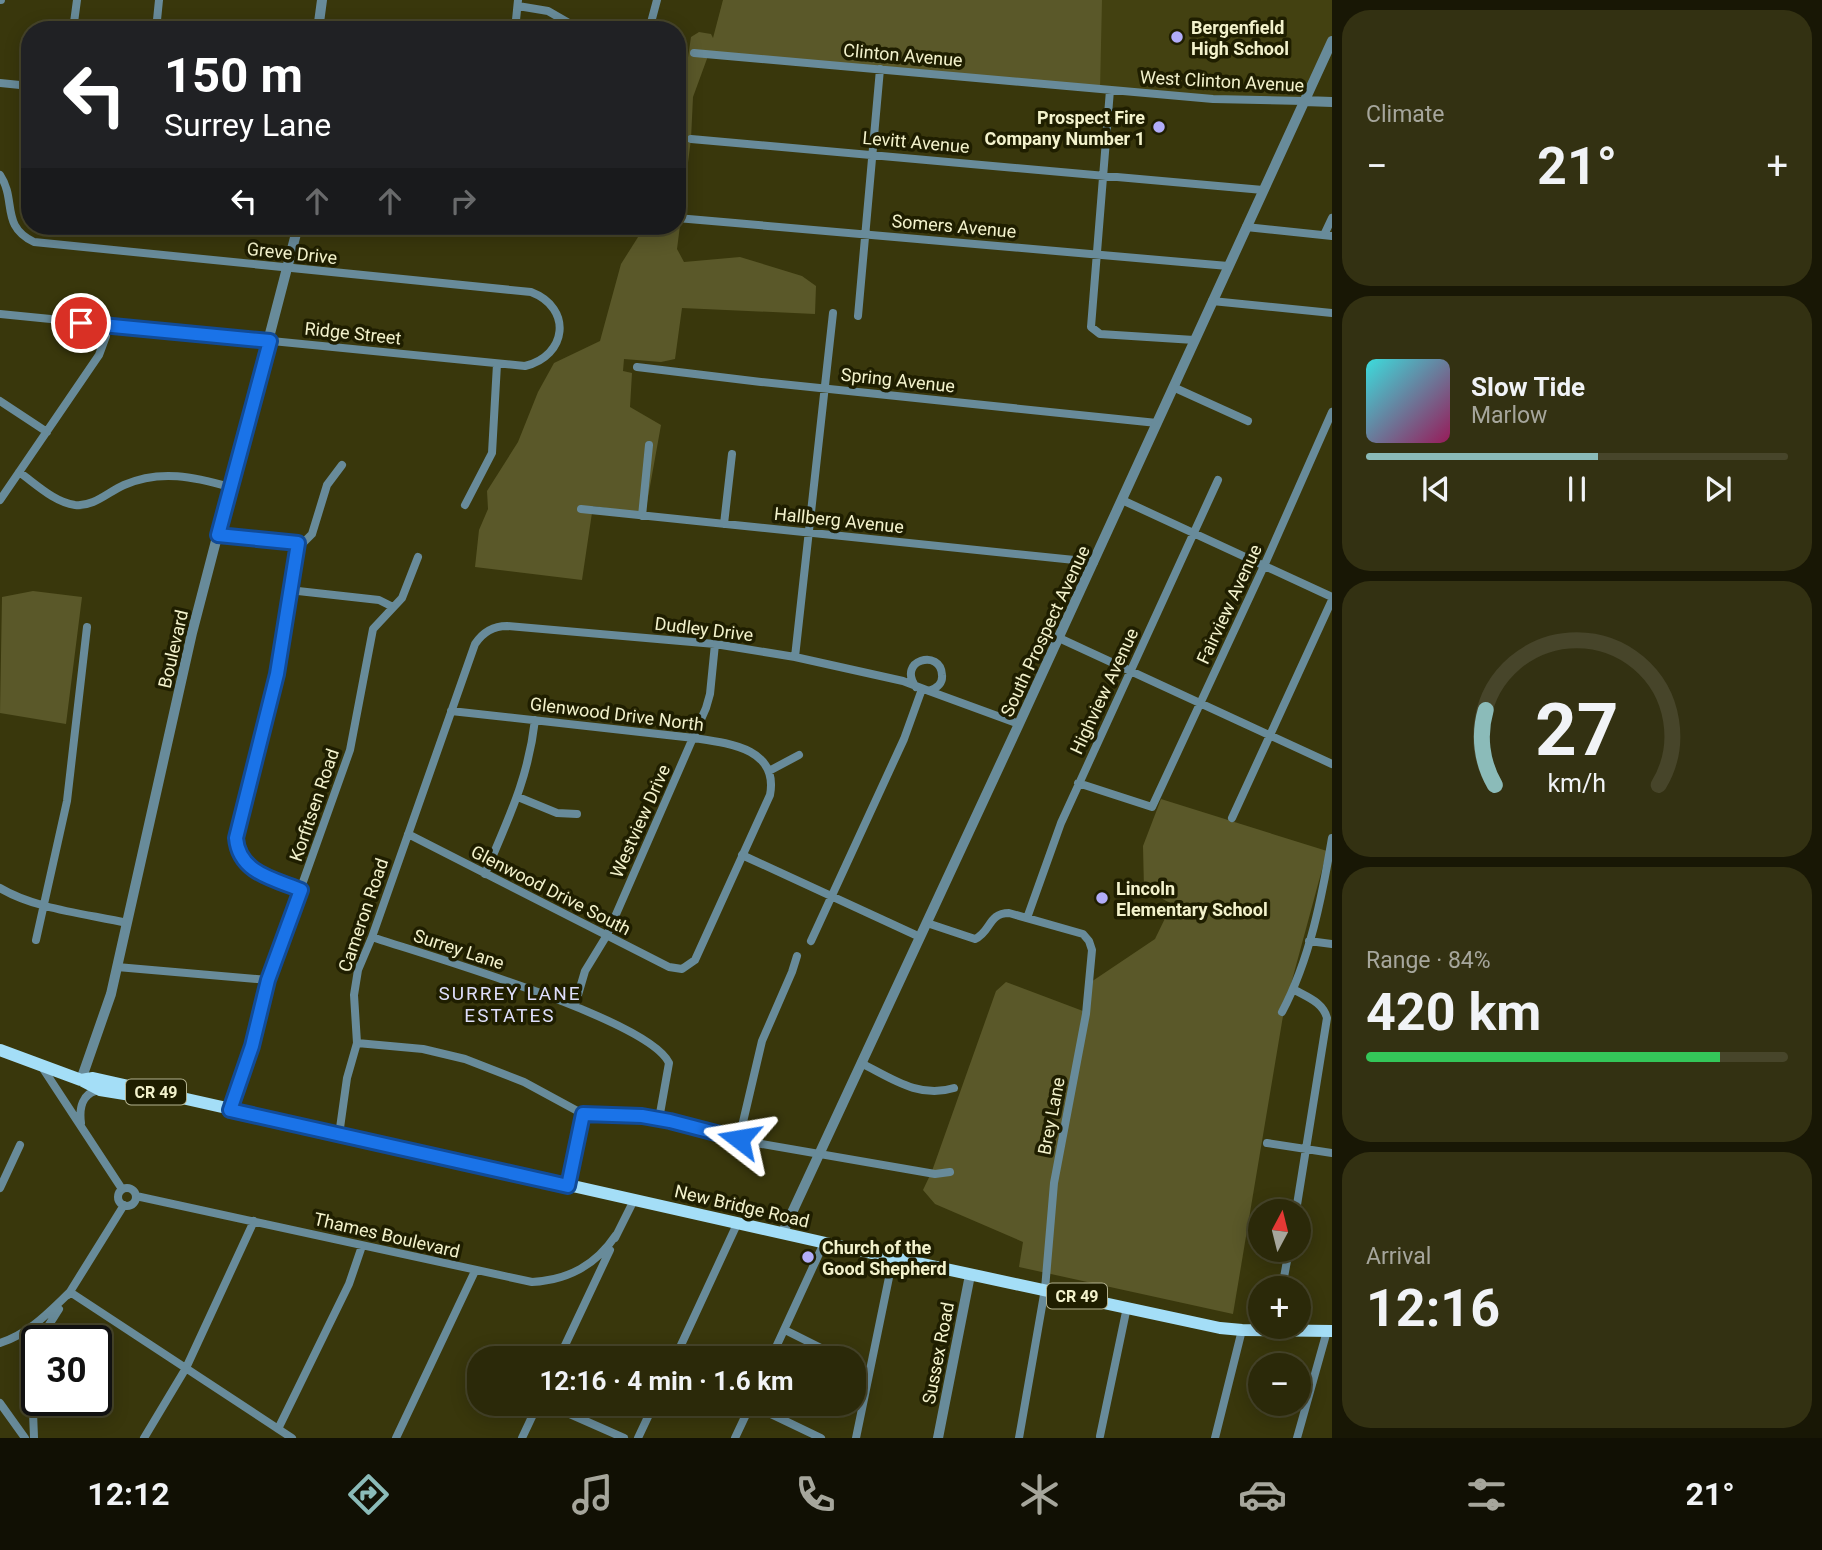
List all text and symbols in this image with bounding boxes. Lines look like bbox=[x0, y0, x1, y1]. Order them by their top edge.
place label: Bergenfield High School bbox=[1191, 17, 1289, 59]
marker: Bergenfield High School bbox=[1169, 29, 1185, 45]
street label: Clinton Avenue bbox=[842, 39, 964, 71]
text: 150 m bbox=[164, 47, 303, 104]
icon: left bbox=[49, 49, 140, 140]
street label: West Clinton Avenue bbox=[1139, 66, 1305, 96]
text: Climate bbox=[1366, 101, 1445, 128]
text: Surrey Lane bbox=[164, 106, 331, 144]
place label: Prospect Fire Company Number 1 bbox=[984, 107, 1145, 149]
marker: Prospect Fire Company Number 1 bbox=[1151, 119, 1167, 135]
street label: Levitt Avenue bbox=[862, 127, 970, 157]
text: 21° bbox=[1537, 136, 1617, 197]
text: − bbox=[1366, 144, 1388, 188]
text: + bbox=[1766, 144, 1788, 188]
icon: left bbox=[225, 182, 263, 220]
icon: ahead bbox=[298, 182, 336, 220]
icon: ahead bbox=[371, 182, 409, 220]
icon: right bbox=[444, 182, 482, 220]
street label: Somers Avenue bbox=[891, 210, 1017, 242]
street label: Greve Drive bbox=[246, 238, 338, 268]
pin bbox=[51, 293, 111, 353]
icon: arrive bbox=[62, 304, 100, 342]
street label: Ridge Street bbox=[304, 317, 403, 349]
street label: Spring Avenue bbox=[840, 364, 956, 396]
text: Slow Tide bbox=[1471, 372, 1585, 402]
text: Marlow bbox=[1471, 402, 1547, 429]
icon: previous bbox=[1417, 470, 1455, 508]
icon: pause bbox=[1558, 470, 1596, 508]
icon: next bbox=[1699, 470, 1737, 508]
street label: Hallberg Avenue bbox=[773, 503, 905, 537]
street label: Fairview Avenue bbox=[1192, 541, 1266, 667]
street label: South Prospect Avenue bbox=[996, 542, 1094, 720]
street label: Boulevard bbox=[154, 608, 192, 690]
street label: Dudley Drive bbox=[654, 613, 754, 645]
street label: Highview Avenue bbox=[1066, 625, 1142, 757]
text: 27 bbox=[1535, 687, 1619, 773]
street label: Glenwood Drive North bbox=[529, 693, 705, 735]
street label: Korfitsen Road bbox=[285, 746, 343, 864]
street label: Westview Drive bbox=[606, 761, 674, 881]
text: km/h bbox=[1548, 769, 1606, 798]
street label: Glenwood Drive South bbox=[468, 841, 634, 939]
street label: Cameron Road bbox=[334, 855, 392, 975]
place label: Lincoln Elementary School bbox=[1116, 878, 1268, 920]
marker: Lincoln Elementary School bbox=[1094, 890, 1110, 906]
street label: Surrey Lane bbox=[411, 924, 507, 974]
text: Range · 84% bbox=[1366, 947, 1491, 974]
district label: SURREY LANE ESTATES bbox=[438, 982, 582, 1027]
text: 420 km bbox=[1366, 982, 1541, 1043]
street label: Brey Lane bbox=[1033, 1075, 1069, 1157]
road number: CR 49 bbox=[126, 1080, 186, 1104]
position arrow bbox=[702, 1102, 776, 1176]
street label: New Bridge Road bbox=[673, 1180, 811, 1232]
north arrow bbox=[1248, 1199, 1311, 1262]
map controls bbox=[1248, 1199, 1311, 1416]
street label: Thames Boulevard bbox=[312, 1208, 462, 1262]
place label: Church of the Good Shepherd bbox=[822, 1237, 947, 1279]
text: Arrival bbox=[1366, 1243, 1431, 1270]
marker: Church of the Good Shepherd bbox=[800, 1249, 816, 1265]
button: + bbox=[1248, 1276, 1311, 1339]
text: 12:16 bbox=[1366, 1278, 1500, 1339]
road number: CR 49 bbox=[1047, 1284, 1107, 1308]
street label: Sussex Road bbox=[918, 1300, 958, 1406]
speed limit sign: 30 bbox=[21, 1325, 112, 1416]
button: − bbox=[1248, 1353, 1311, 1416]
text: 12:16 · 4 min · 1.6 km bbox=[539, 1366, 794, 1396]
icon: directions bbox=[344, 1470, 393, 1519]
icon: music bbox=[568, 1470, 617, 1519]
icon: phone bbox=[791, 1470, 840, 1519]
icon: climate bbox=[1015, 1470, 1064, 1519]
icon: car bbox=[1238, 1470, 1287, 1519]
icon: filters bbox=[1462, 1470, 1511, 1519]
text: 12:12 bbox=[87, 1475, 170, 1513]
text: 21° bbox=[1685, 1475, 1735, 1513]

